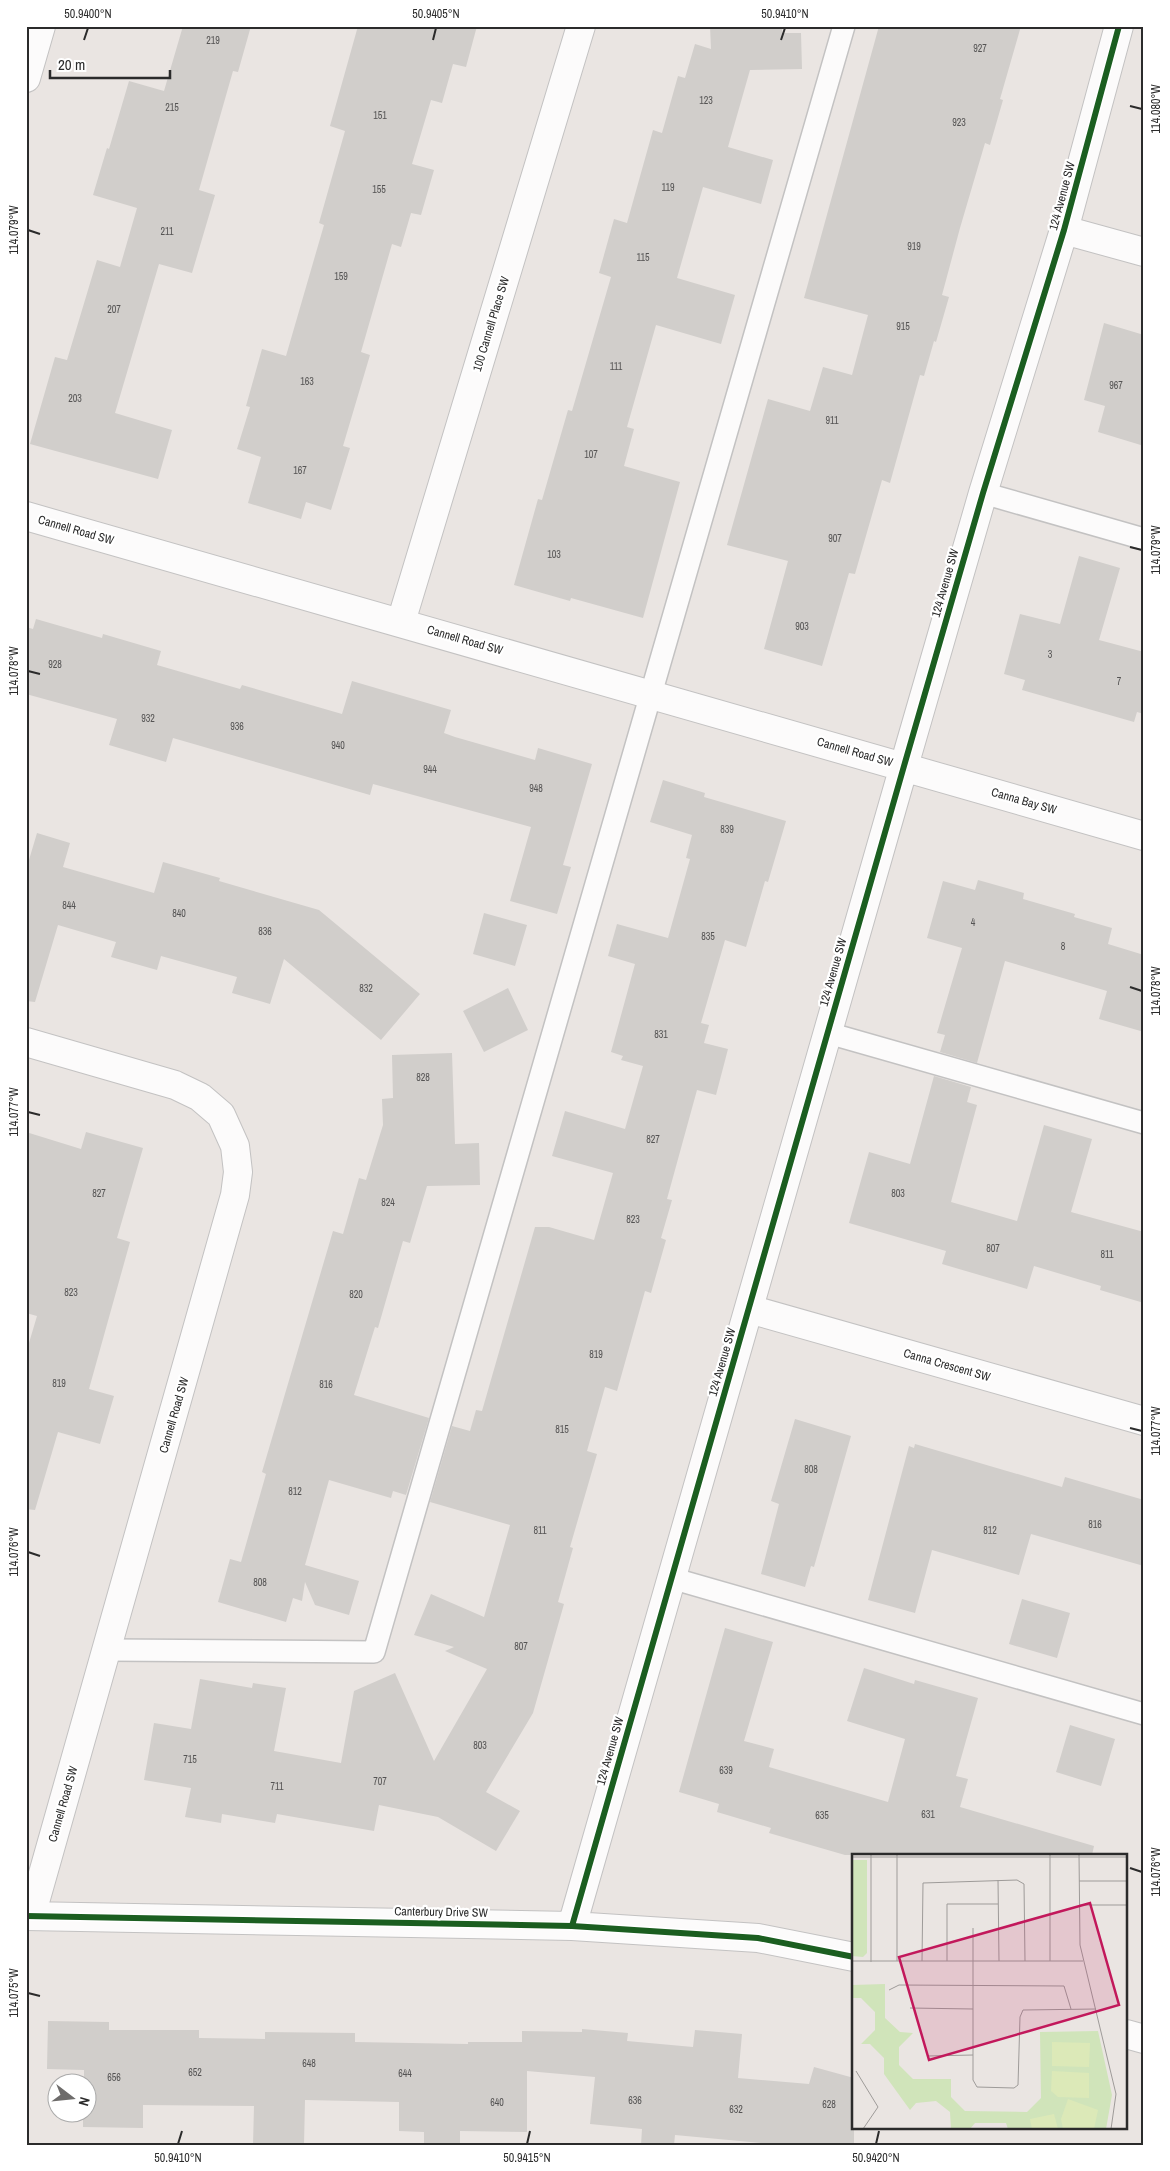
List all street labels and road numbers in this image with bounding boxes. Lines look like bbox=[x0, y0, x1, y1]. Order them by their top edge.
street label: 124 Avenue SW bbox=[1045, 159, 1079, 232]
street label: 100 Cannell Place SW bbox=[469, 274, 513, 373]
street label: Cannell Road SW bbox=[36, 512, 116, 549]
street label: 124 Avenue SW bbox=[928, 546, 963, 619]
street label: Cannell Road SW bbox=[425, 622, 505, 659]
street label: Cannell Road SW bbox=[815, 734, 895, 771]
street label: Canna Bay SW bbox=[989, 784, 1059, 818]
street label: 124 Avenue SW bbox=[816, 935, 851, 1008]
street label: 124 Avenue SW bbox=[705, 1325, 740, 1398]
street label: Canna Crescent SW bbox=[902, 1345, 993, 1385]
street label: Cannell Road SW bbox=[156, 1375, 193, 1455]
street label: 124 Avenue SW bbox=[593, 1714, 628, 1787]
street label: Cannell Road SW bbox=[45, 1764, 82, 1844]
street label: Canterbury Drive SW bbox=[394, 1903, 489, 1921]

